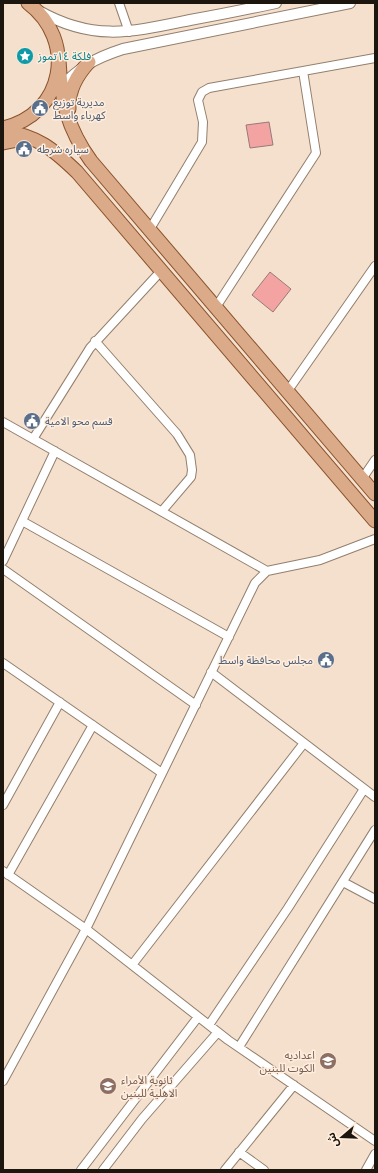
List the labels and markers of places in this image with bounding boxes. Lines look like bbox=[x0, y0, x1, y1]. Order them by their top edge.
place icon: فلكة ١٤تموز bbox=[15, 46, 35, 66]
place label: فلكة ١٤تموز bbox=[37, 50, 91, 63]
place label: مديرية توزيع كهرباء واسط bbox=[53, 96, 106, 122]
public building icon: مديرية توزيع كهرباء واسط bbox=[30, 98, 50, 118]
public building icon: سياره شرطه bbox=[14, 139, 34, 159]
place label: سياره شرطه bbox=[37, 143, 89, 156]
public building icon: قسم محو الامية bbox=[22, 411, 42, 431]
place label: قسم محو الامية bbox=[45, 415, 113, 430]
public building icon: مجلس محافظة واسط bbox=[316, 650, 336, 670]
place label: مجلس محافظة واسط bbox=[219, 654, 313, 667]
place label: اعداديه الكوت للبنين bbox=[259, 1049, 315, 1075]
school or university icon: اعداديه الكوت للبنين bbox=[318, 1051, 338, 1071]
place label: ثانوية الأمراء الاهلية للبنين bbox=[121, 1074, 177, 1100]
school or university icon: ثانوية الأمراء الاهلية للبنين bbox=[98, 1076, 118, 1096]

